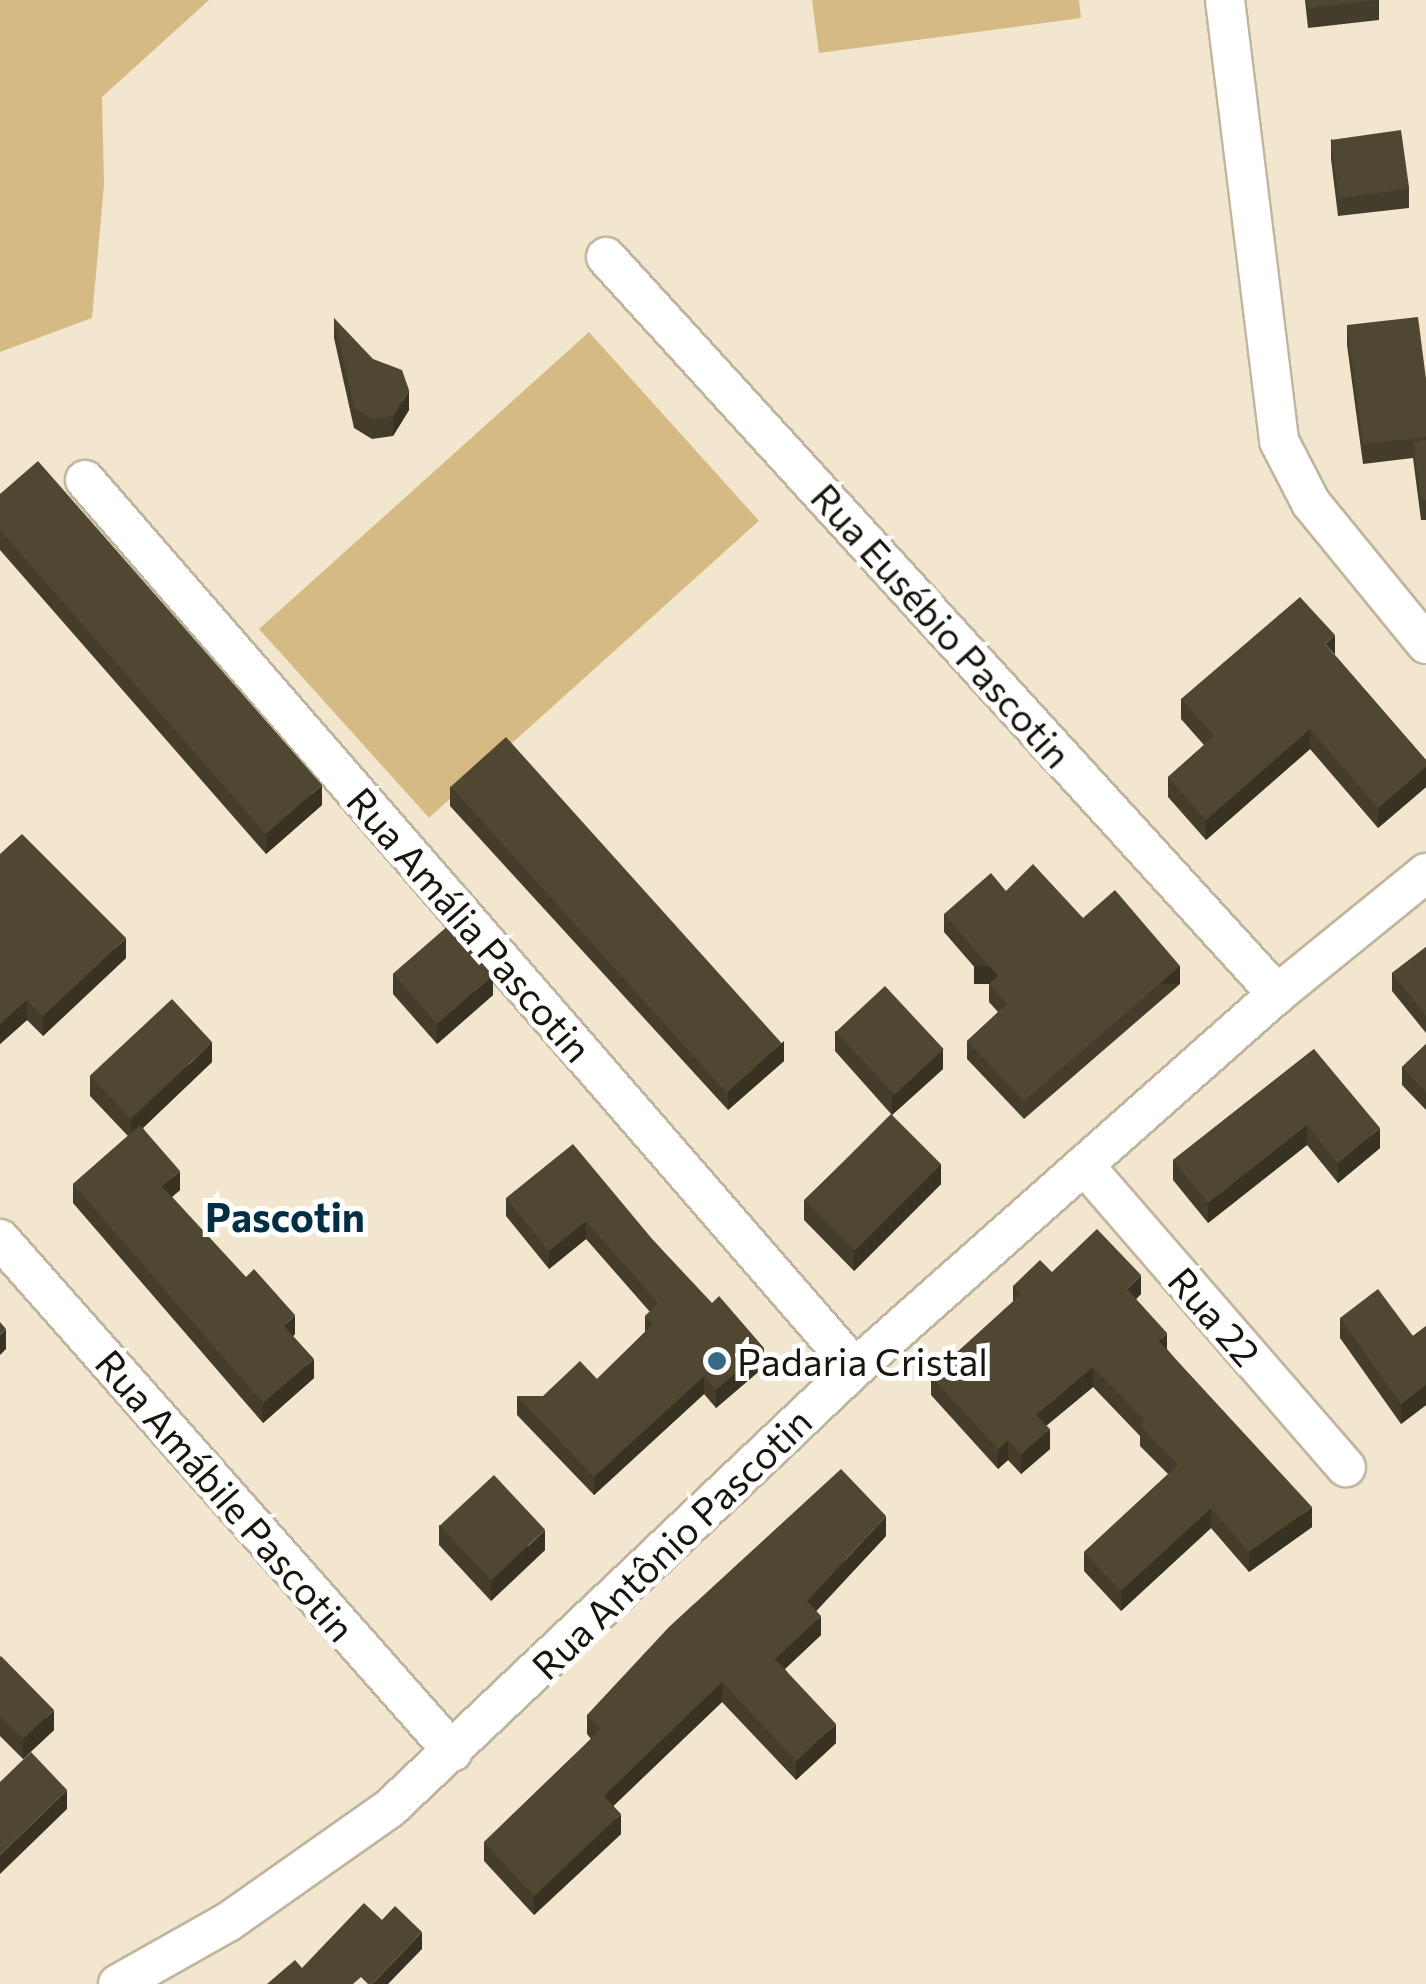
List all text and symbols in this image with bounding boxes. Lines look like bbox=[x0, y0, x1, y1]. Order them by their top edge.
street label: Rua Eusébio Pascotin bbox=[803, 474, 1081, 776]
street label: Rua Amália Pascotin bbox=[338, 777, 602, 1071]
district label: Pascotin bbox=[205, 1192, 365, 1240]
street label: Rua 22 bbox=[1160, 1257, 1270, 1375]
place label: Padaria Cristal bbox=[737, 1338, 988, 1384]
street label: Rua Amábile Pascotin bbox=[87, 1340, 365, 1650]
marker: Padaria Cristal bbox=[706, 1350, 728, 1372]
street label: Rua Antônio Pascotin bbox=[522, 1398, 820, 1688]

